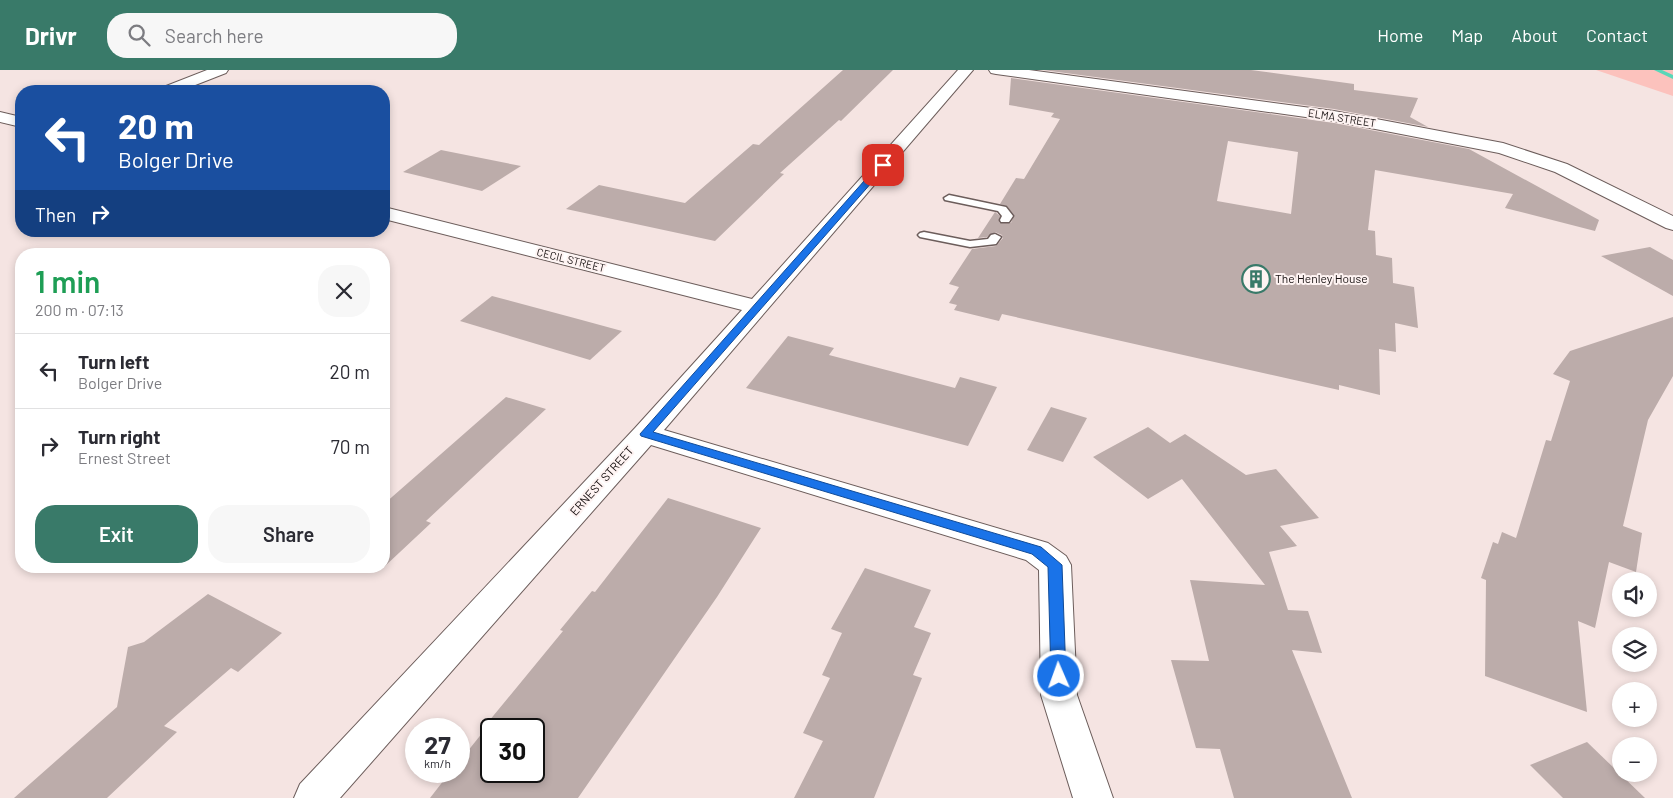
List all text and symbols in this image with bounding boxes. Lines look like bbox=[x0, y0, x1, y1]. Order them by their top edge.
search box bbox=[107, 13, 457, 58]
text: Drivr bbox=[25, 21, 77, 50]
icon: search bbox=[125, 21, 153, 49]
text: Search here bbox=[165, 24, 264, 47]
text: Home bbox=[1377, 24, 1423, 46]
text: Map bbox=[1451, 24, 1483, 46]
text: About bbox=[1511, 24, 1558, 46]
text: Contact bbox=[1586, 24, 1648, 46]
text: 20 m bbox=[118, 104, 194, 146]
icon: left bbox=[35, 105, 100, 170]
street label: ELMA STREET bbox=[1307, 106, 1377, 129]
pin bbox=[862, 144, 904, 186]
text: Bolger Drive bbox=[118, 146, 234, 172]
icon: arrive bbox=[869, 151, 897, 179]
icon: right bbox=[86, 200, 114, 228]
text: Then bbox=[35, 203, 76, 226]
street label: CECIL STREET bbox=[536, 245, 607, 274]
text: 1 min bbox=[35, 263, 100, 299]
building icon: The Henley House bbox=[1241, 264, 1271, 294]
button: close bbox=[318, 265, 370, 317]
place label: The Henley House bbox=[1275, 271, 1368, 285]
text: 200 m · 07:13 bbox=[35, 300, 124, 319]
text: Turn left bbox=[78, 350, 149, 373]
icon: left bbox=[35, 357, 63, 385]
text: 20 m bbox=[330, 360, 370, 383]
text: Bolger Drive bbox=[78, 373, 162, 392]
text: Turn right bbox=[78, 425, 160, 448]
icon: right bbox=[35, 432, 63, 460]
text: 70 m bbox=[331, 435, 370, 458]
street label: ERNEST STREET bbox=[567, 443, 636, 518]
text: Ernest Street bbox=[78, 448, 171, 467]
button: Exit bbox=[35, 505, 198, 563]
button: Share bbox=[208, 505, 370, 563]
map controls bbox=[1612, 572, 1657, 782]
button: sound bbox=[1612, 572, 1657, 617]
button: layers bbox=[1612, 627, 1657, 672]
position arrow bbox=[1032, 649, 1084, 701]
button: + bbox=[1612, 682, 1657, 727]
speed limit sign: 30 bbox=[480, 718, 545, 783]
text: 27 bbox=[424, 729, 451, 759]
button: − bbox=[1612, 737, 1657, 782]
text: km/h bbox=[424, 756, 451, 770]

